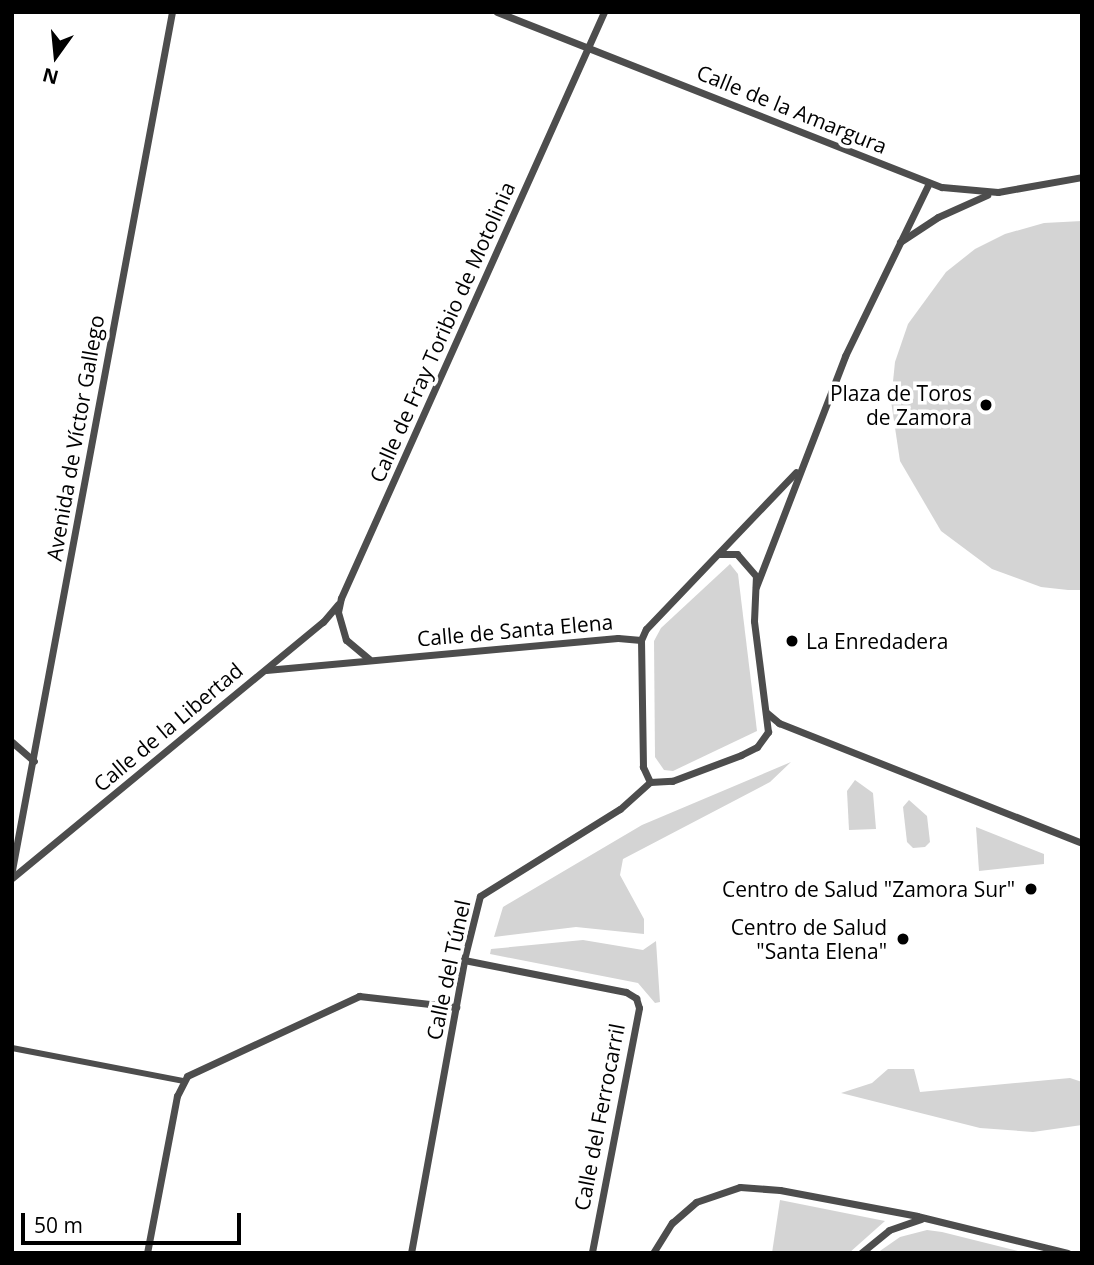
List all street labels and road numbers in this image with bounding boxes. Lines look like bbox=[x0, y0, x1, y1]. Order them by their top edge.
street label: Calle de la Amargura bbox=[693, 59, 891, 159]
street label: Calle de Fray Toribio de Motolinia bbox=[364, 178, 520, 486]
street label: Avenida de Víctor Gallego bbox=[41, 313, 109, 563]
street label: Calle de Santa Elena bbox=[416, 609, 614, 651]
street label: Calle de la Libertad bbox=[88, 657, 248, 797]
street label: Calle del Túnel bbox=[421, 898, 475, 1042]
street label: Calle del Ferrocarril bbox=[568, 1021, 630, 1213]

